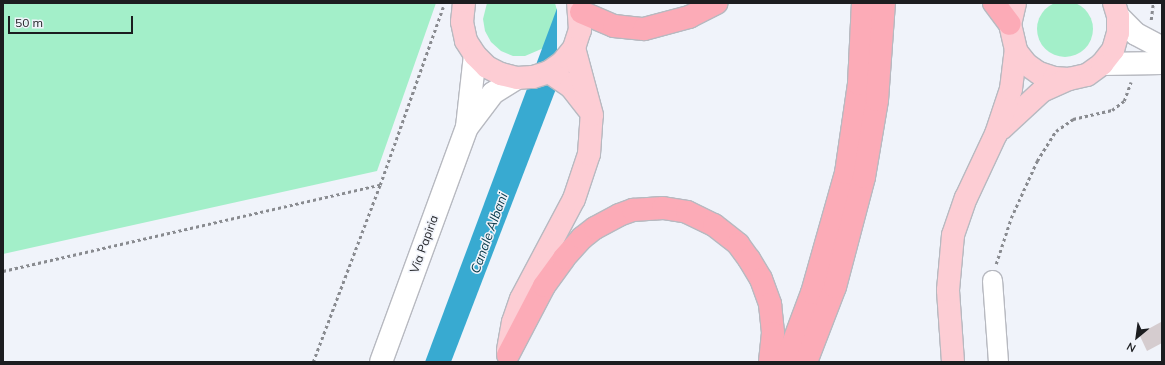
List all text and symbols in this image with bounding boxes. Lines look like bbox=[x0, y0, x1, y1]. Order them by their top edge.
scale bar bbox=[10, 8, 135, 34]
text: 50 m bbox=[15, 15, 43, 30]
water label: Canale Albani bbox=[467, 191, 511, 275]
street label: Via Papiria bbox=[407, 213, 441, 275]
north arrow bbox=[1117, 317, 1157, 357]
text: N bbox=[1124, 339, 1138, 356]

